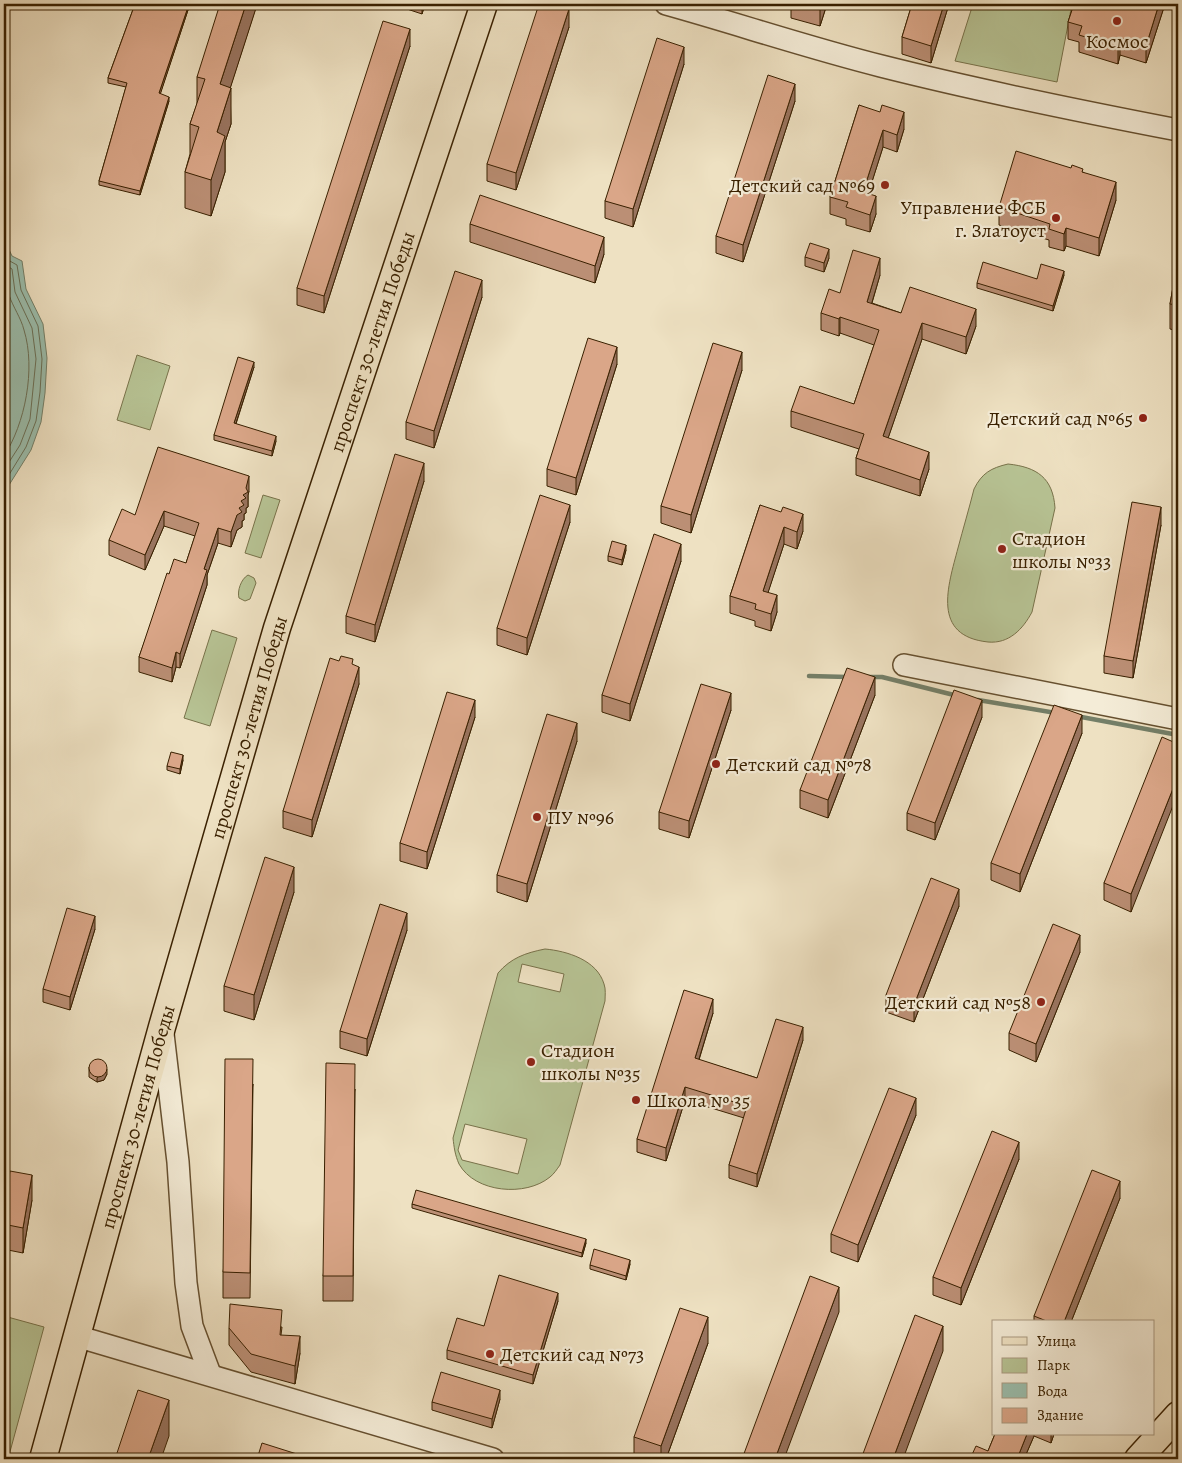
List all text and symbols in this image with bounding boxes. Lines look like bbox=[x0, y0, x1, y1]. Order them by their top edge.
marker: Космос bbox=[1111, 15, 1123, 27]
place label: Космос bbox=[1085, 28, 1149, 55]
place label: Детский сад №69 bbox=[729, 172, 875, 199]
marker: Детский сад №69 bbox=[879, 179, 891, 191]
place label: Управление ФСБ г. Златоуст bbox=[901, 194, 1046, 244]
marker: Управление ФСБ г. Златоуст bbox=[1050, 212, 1062, 224]
street label: проспект 30-летия Победы bbox=[323, 228, 422, 456]
place label: Детский сад №65 bbox=[987, 405, 1133, 432]
marker: Детский сад №65 bbox=[1137, 412, 1149, 424]
place label: Стадион школы №33 bbox=[1012, 525, 1111, 575]
marker: Стадион школы №33 bbox=[996, 543, 1008, 555]
street label: проспект 30-летия Победы bbox=[204, 612, 294, 842]
place label: Детский сад №78 bbox=[726, 751, 872, 778]
marker: Детский сад №78 bbox=[710, 758, 722, 770]
place label: ПУ №96 bbox=[547, 804, 614, 831]
marker: ПУ №96 bbox=[531, 811, 543, 823]
place label: Детский сад №58 bbox=[885, 989, 1031, 1016]
marker: Детский сад №58 bbox=[1035, 996, 1047, 1008]
street label: проспект 30-летия Победы bbox=[94, 1002, 182, 1232]
place label: Стадион школы №35 bbox=[541, 1037, 641, 1087]
marker: Стадион школы №35 bbox=[525, 1056, 537, 1068]
place label: Школа № 35 bbox=[646, 1087, 750, 1114]
marker: Школа № 35 bbox=[630, 1094, 642, 1106]
legend bbox=[992, 1320, 1154, 1436]
text: Улица bbox=[1037, 1331, 1076, 1351]
place label: Детский сад №73 bbox=[500, 1341, 644, 1368]
marker: Детский сад №73 bbox=[484, 1348, 496, 1360]
text: Парк bbox=[1037, 1355, 1070, 1375]
text: Вода bbox=[1037, 1381, 1068, 1401]
text: Здание bbox=[1037, 1405, 1084, 1425]

